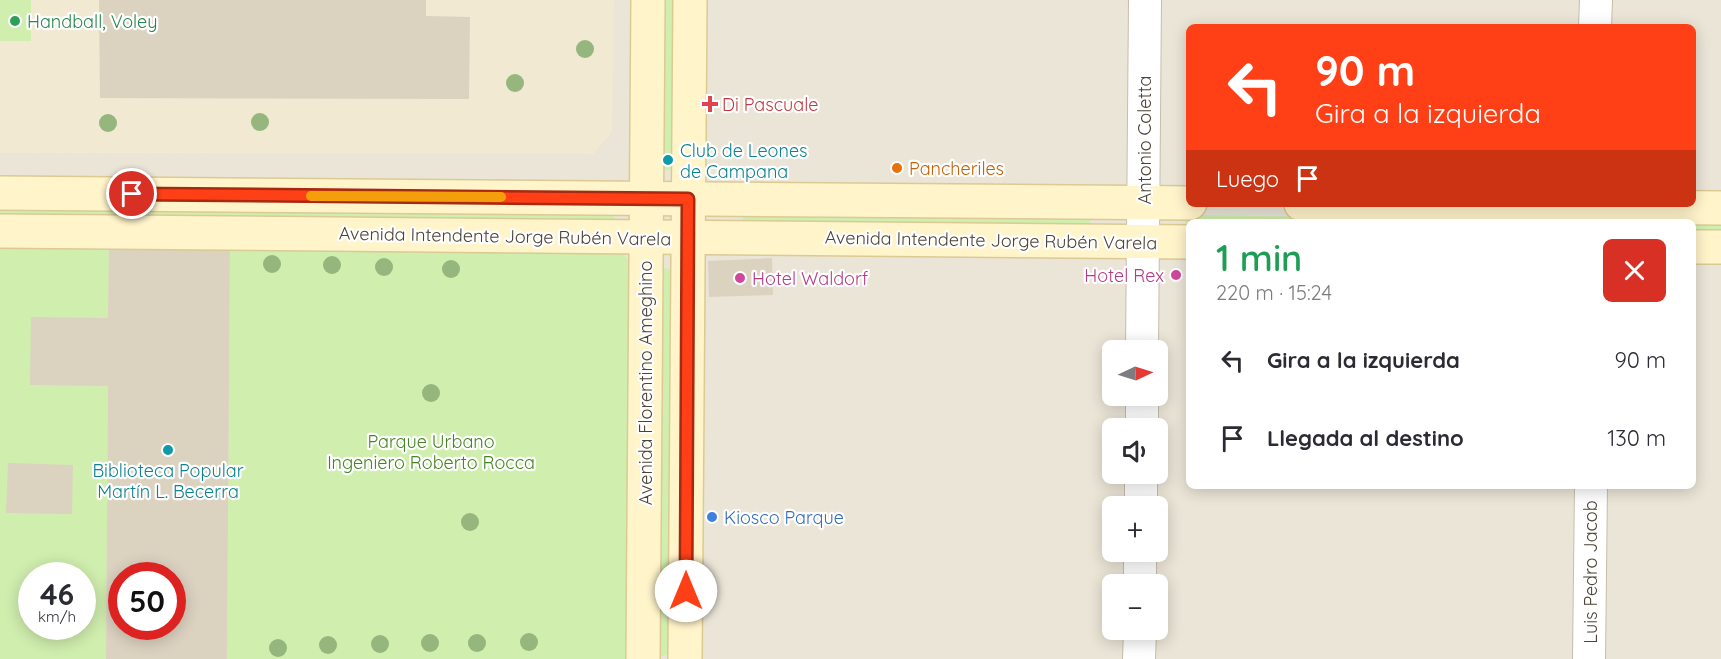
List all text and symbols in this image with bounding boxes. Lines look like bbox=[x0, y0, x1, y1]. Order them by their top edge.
place label: Handball, Voley bbox=[27, 10, 157, 33]
marker: Handball, Voley bbox=[8, 14, 22, 28]
text: 90 m bbox=[1315, 44, 1415, 97]
icon: left bbox=[1216, 48, 1294, 126]
street label: Antonio Coletta bbox=[1133, 76, 1156, 204]
place label: Di Pascuale bbox=[722, 93, 818, 116]
text: Gira a la izquierda bbox=[1315, 96, 1541, 130]
marker: Di Pascuale bbox=[703, 97, 717, 111]
place label: Club de Leones de Campana bbox=[680, 139, 808, 183]
marker: Club de Leones de Campana bbox=[661, 153, 675, 167]
place label: Pancheriles bbox=[909, 157, 1004, 180]
marker: Pancheriles bbox=[890, 161, 904, 175]
icon: arrive bbox=[1291, 162, 1324, 195]
text: Luego bbox=[1216, 165, 1279, 193]
pin bbox=[106, 168, 157, 219]
icon: arrive bbox=[115, 177, 148, 210]
street label: Avenida Intendente Jorge Rubén Varela bbox=[339, 222, 671, 250]
street label: Avenida Intendente Jorge Rubén Varela bbox=[825, 226, 1157, 254]
text: 1 min bbox=[1216, 235, 1302, 280]
button: close bbox=[1603, 239, 1666, 302]
street label: Avenida Florentino Ameghino bbox=[634, 261, 657, 505]
place label: Hotel Rex bbox=[1084, 264, 1164, 287]
place label: Hotel Waldorf bbox=[752, 267, 869, 290]
marker: Hotel Rex bbox=[1169, 268, 1183, 282]
marker: Hotel Waldorf bbox=[733, 271, 747, 285]
text: 220 m · 15:24 bbox=[1216, 280, 1332, 305]
north arrow bbox=[1102, 340, 1168, 406]
map controls bbox=[1102, 340, 1168, 640]
icon: left bbox=[1216, 344, 1249, 377]
text: Gira a la izquierda bbox=[1267, 346, 1460, 374]
text: 90 m bbox=[1615, 346, 1666, 374]
button: sound bbox=[1102, 418, 1168, 484]
icon: arrive bbox=[1216, 422, 1249, 455]
text: Llegada al destino bbox=[1267, 424, 1464, 452]
text: 130 m bbox=[1607, 424, 1666, 452]
park label: Parque Urbano Ingeniero Roberto Rocca bbox=[327, 430, 535, 474]
marker: Biblioteca Popular Martín L. Becerra bbox=[161, 443, 175, 457]
place label: Biblioteca Popular Martín L. Becerra bbox=[92, 459, 244, 503]
button: + bbox=[1102, 496, 1168, 562]
street label: Luis Pedro Jacob bbox=[1579, 500, 1602, 644]
place label: Kiosco Parque bbox=[724, 506, 844, 529]
marker: Kiosco Parque bbox=[705, 510, 719, 524]
position arrow bbox=[654, 559, 718, 623]
speed limit sign: 50 bbox=[108, 562, 186, 640]
button: − bbox=[1102, 574, 1168, 640]
text: 46 bbox=[40, 575, 74, 613]
text: km/h bbox=[38, 607, 76, 626]

